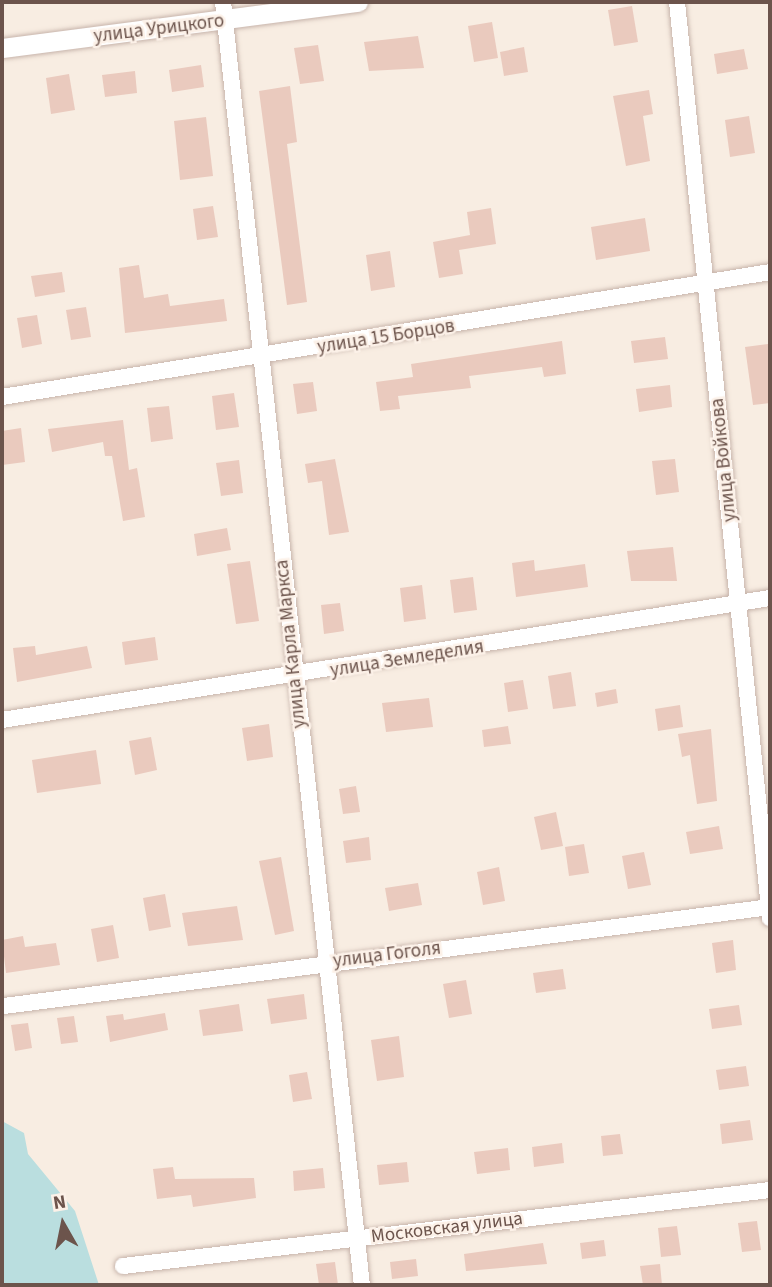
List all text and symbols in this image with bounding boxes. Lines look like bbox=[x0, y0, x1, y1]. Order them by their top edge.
street label: улица Урицкого bbox=[92, 10, 226, 48]
street label: улица 15 Борцов bbox=[316, 315, 456, 359]
street label: улица Войкова bbox=[706, 397, 742, 523]
street label: улица Карла Маркса bbox=[271, 559, 311, 729]
street label: улица Земледелия bbox=[329, 636, 485, 682]
street label: улица Гоголя bbox=[332, 937, 442, 973]
text: N bbox=[51, 1188, 68, 1217]
north arrow bbox=[28, 1189, 98, 1259]
street label: Московская улица bbox=[370, 1207, 524, 1249]

